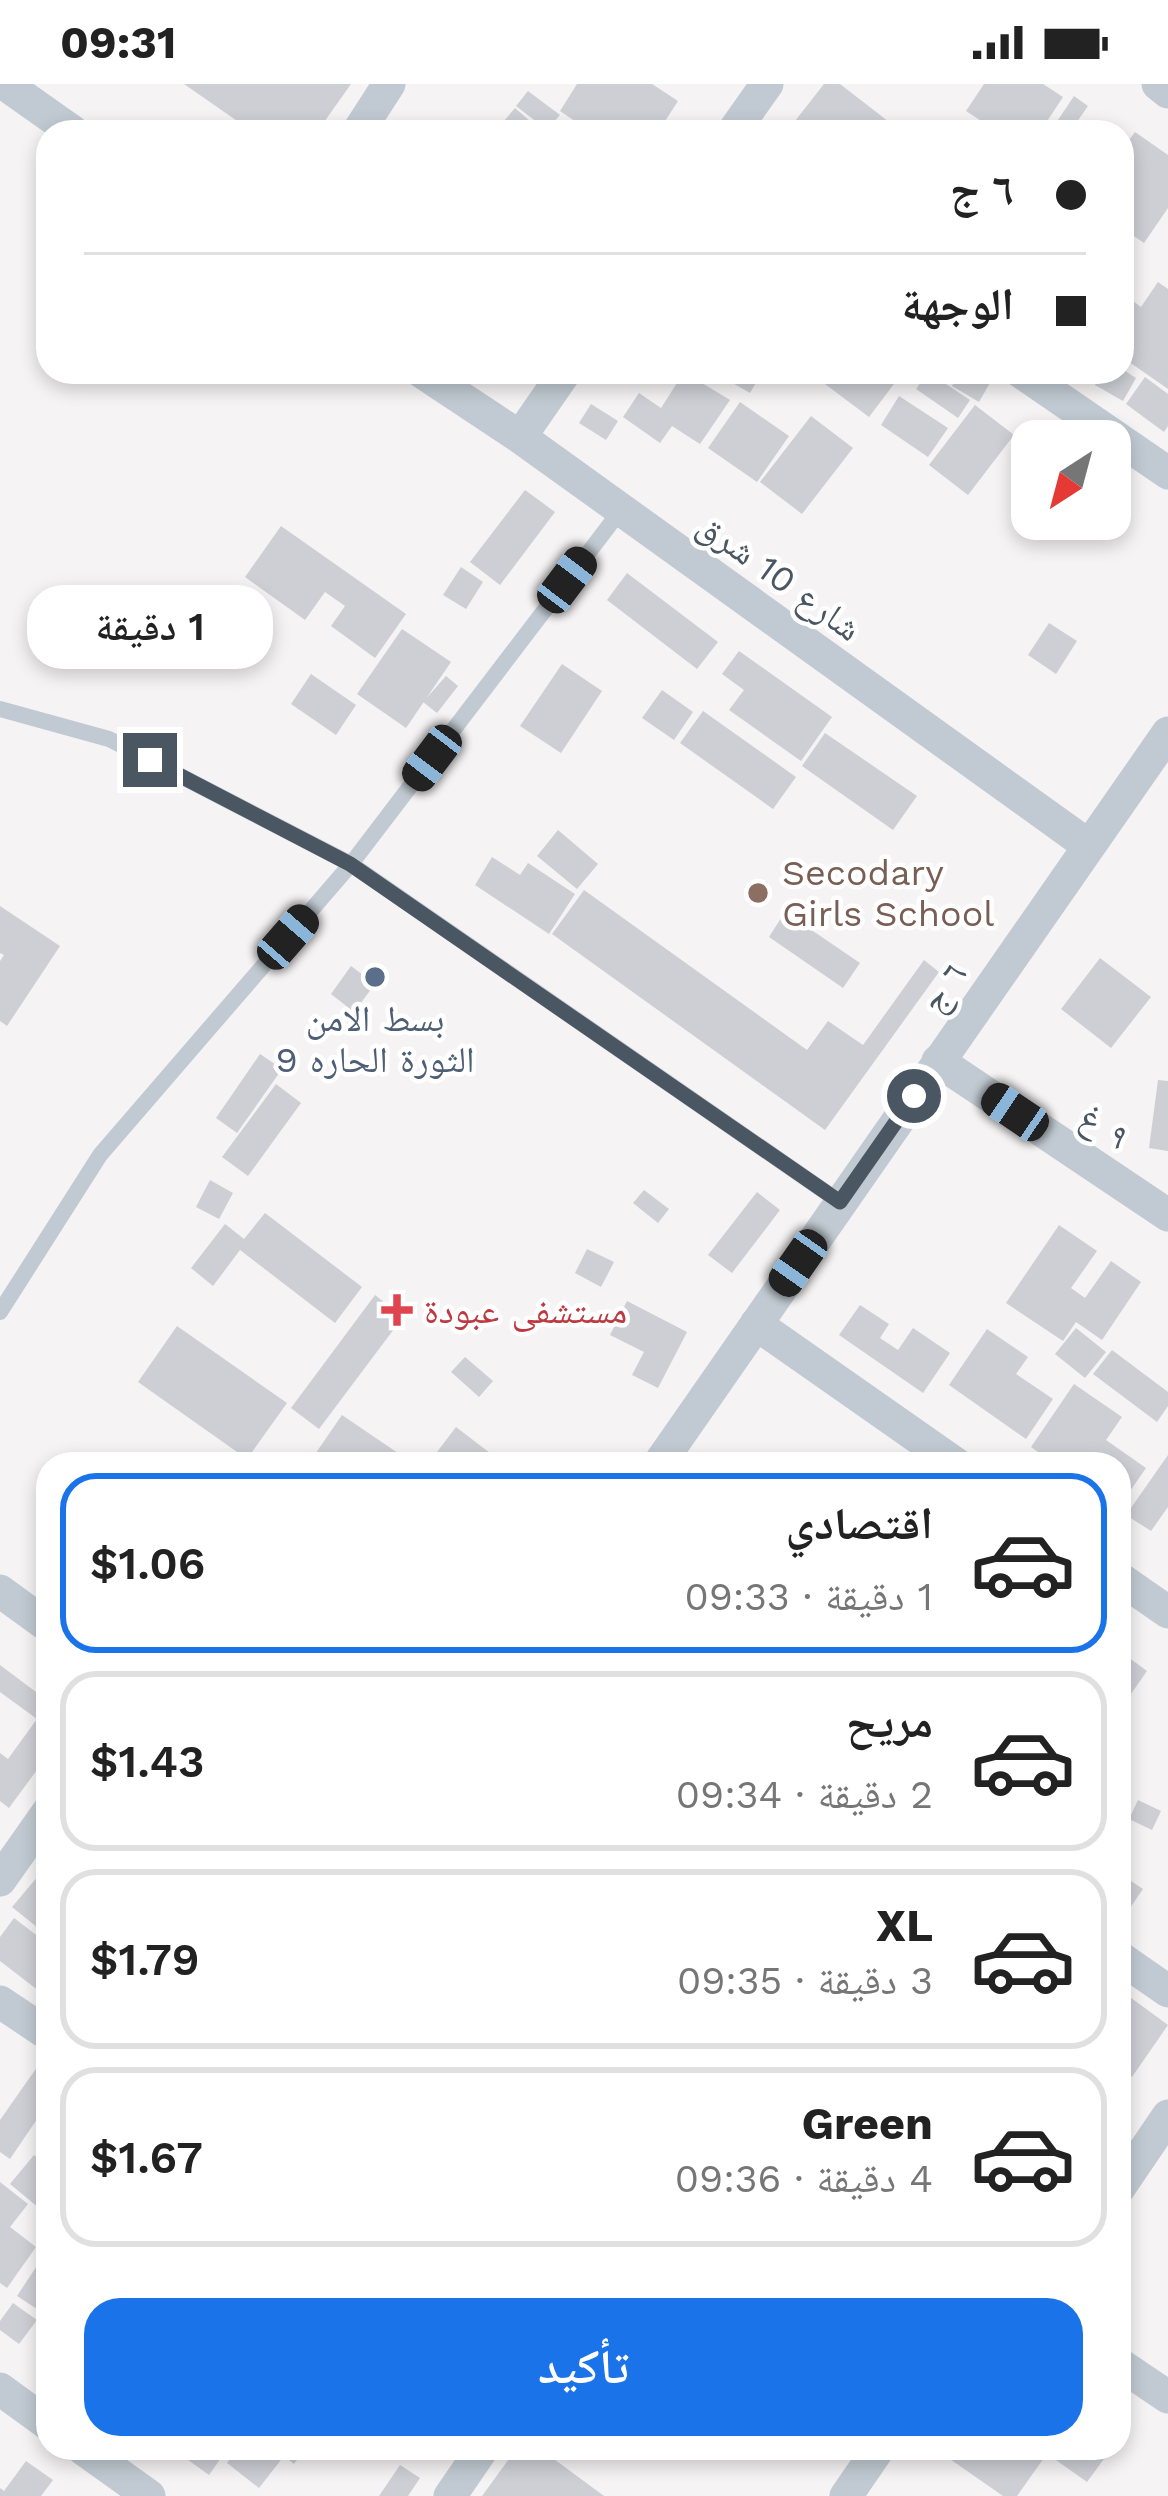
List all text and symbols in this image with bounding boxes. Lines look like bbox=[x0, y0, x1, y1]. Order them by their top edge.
text: 09:31 bbox=[60, 16, 176, 69]
text: ٦ ج bbox=[950, 163, 1014, 216]
text: الوجهة bbox=[901, 278, 1014, 331]
north arrow bbox=[1011, 420, 1131, 540]
map controls bbox=[1011, 420, 1131, 540]
street label: شارع 10 شرق bbox=[689, 504, 869, 651]
car bbox=[531, 540, 603, 620]
callout: 1 دقيقة bbox=[27, 586, 273, 670]
text: 1 دقيقة bbox=[95, 604, 205, 649]
car bbox=[396, 718, 468, 798]
route end bbox=[123, 733, 177, 787]
place label: Secodary Girls School bbox=[782, 852, 994, 935]
marker: Secodary Girls School bbox=[745, 880, 771, 906]
car bbox=[251, 898, 325, 976]
street label: ٦ ج bbox=[912, 954, 977, 1021]
marker: بسط الامن الثورة الحاره 9 bbox=[362, 964, 388, 990]
place label: بسط الامن الثورة الحاره 9 bbox=[275, 998, 475, 1081]
route start bbox=[887, 1069, 941, 1123]
car bbox=[975, 1077, 1055, 1147]
street label: ٩ غ bbox=[1071, 1095, 1137, 1159]
car bbox=[763, 1223, 833, 1303]
place label: مستشفى عبودة bbox=[424, 1290, 627, 1332]
marker: مستشفى عبودة bbox=[381, 1294, 413, 1326]
text: اقتصادي bbox=[786, 1497, 933, 1550]
icon: car bbox=[969, 1509, 1077, 1617]
text: $1.06 bbox=[90, 1537, 205, 1590]
text: 1 دقيقة · 09:33 bbox=[684, 1574, 933, 1619]
text: مريح bbox=[846, 1695, 933, 1748]
icon: car bbox=[969, 1707, 1077, 1815]
text: $1.43 bbox=[90, 1735, 205, 1788]
text: 2 دقيقة · 09:34 bbox=[676, 1772, 933, 1817]
text: XL bbox=[876, 1899, 933, 1952]
icon: car bbox=[969, 1905, 1077, 2013]
text: $1.79 bbox=[90, 1933, 200, 1986]
text: 3 دقيقة · 09:35 bbox=[677, 1958, 933, 2003]
text: Green bbox=[801, 2097, 933, 2150]
icon: car bbox=[969, 2103, 1077, 2211]
text: $1.67 bbox=[90, 2131, 203, 2184]
text: 4 دقيقة · 09:36 bbox=[675, 2156, 933, 2201]
button: تأكيد bbox=[84, 2298, 1083, 2436]

